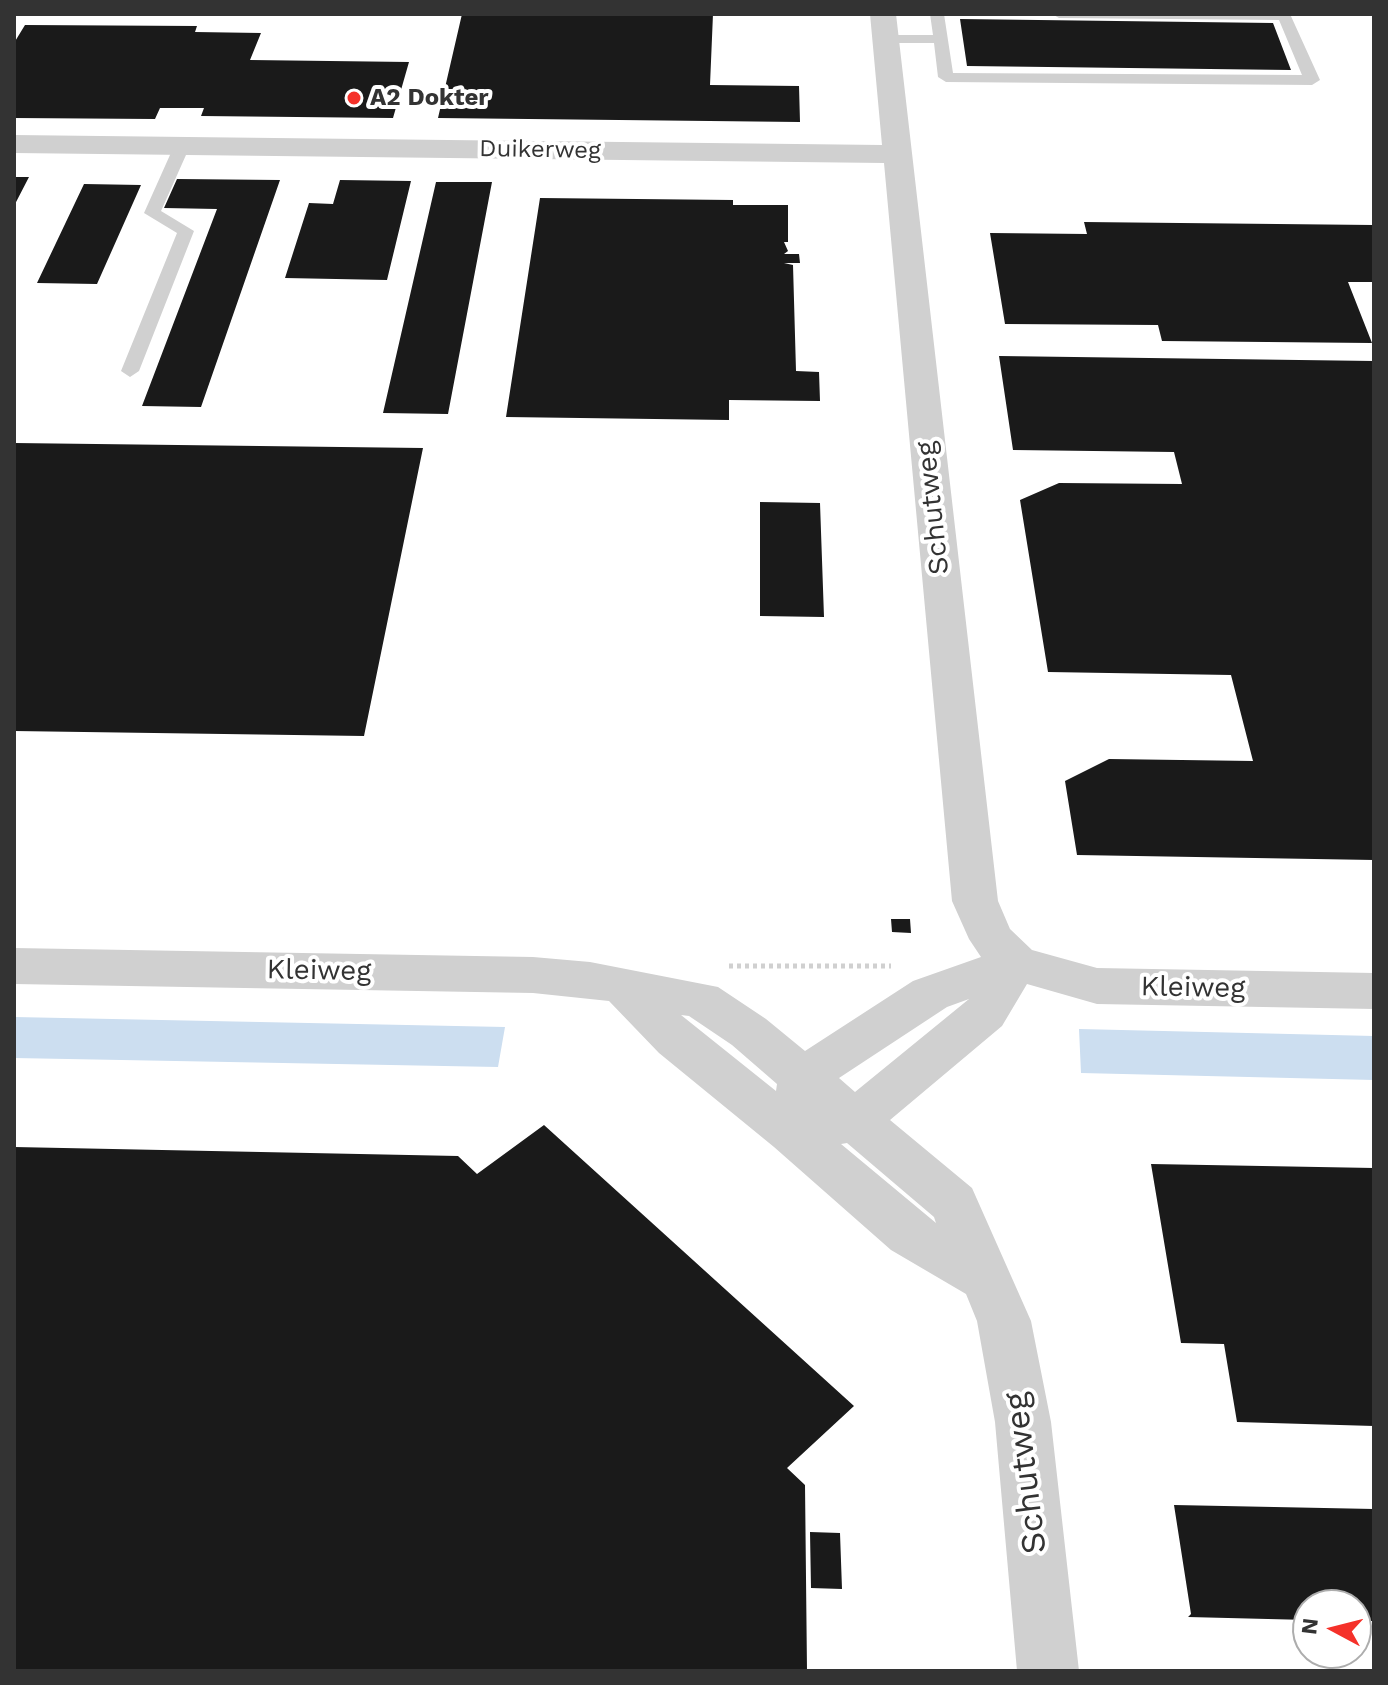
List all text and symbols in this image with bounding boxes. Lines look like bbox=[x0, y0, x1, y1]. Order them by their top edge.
place label: A2 Dokter bbox=[370, 84, 489, 112]
marker: A2 Dokter bbox=[345, 89, 363, 107]
street label: Duikerweg bbox=[479, 135, 601, 165]
street label: Schutweg bbox=[909, 440, 957, 576]
street label: Kleiweg bbox=[266, 953, 372, 989]
street label: Kleiweg bbox=[1140, 970, 1246, 1006]
street label: Schutweg bbox=[996, 1390, 1056, 1556]
north arrow bbox=[1292, 1589, 1372, 1669]
text: N bbox=[1296, 1617, 1323, 1636]

